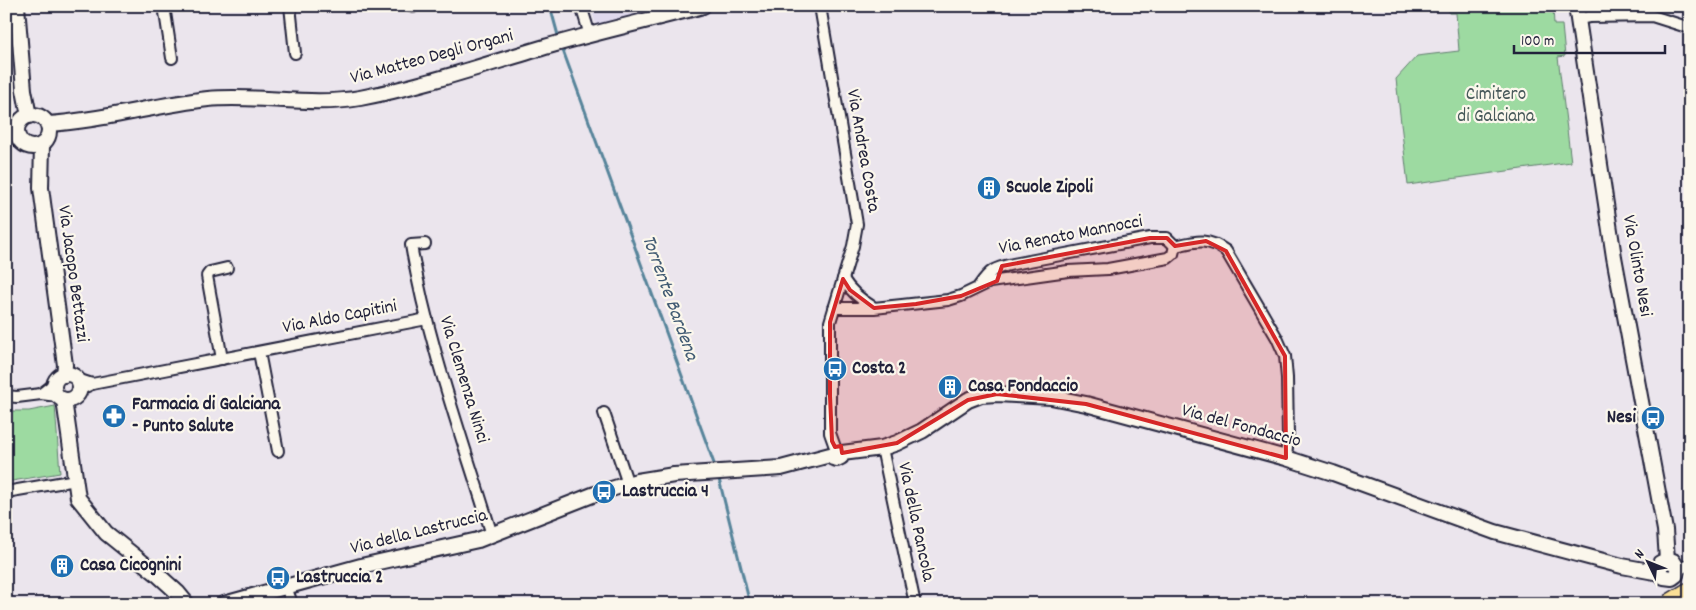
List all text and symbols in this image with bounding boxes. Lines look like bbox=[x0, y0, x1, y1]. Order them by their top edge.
scale bar bbox=[1514, 22, 1665, 54]
street label: Via Matteo Degli Organi bbox=[348, 23, 517, 93]
text: 100 m bbox=[1521, 31, 1554, 53]
park label: Cimitero di Galciana bbox=[1457, 82, 1536, 131]
street label: Via Andrea Costa bbox=[838, 87, 886, 216]
building icon: Scuole Zipoli bbox=[976, 175, 1002, 201]
place label: Scuole Zipoli bbox=[1006, 175, 1093, 202]
street label: Via Jacopo Bettazzi bbox=[49, 204, 95, 345]
street label: Via Renato Mannocci bbox=[997, 209, 1146, 263]
street label: Via Olinto Nesi bbox=[1614, 213, 1658, 319]
water label: Torrente Bardena bbox=[633, 231, 705, 366]
street label: Via Aldo Capitini bbox=[281, 294, 400, 342]
street label: Via Clemenza Ninci bbox=[431, 313, 495, 447]
bus stop icon: Costa 2 bbox=[822, 356, 848, 382]
place label: Costa 2 bbox=[852, 356, 906, 383]
building icon: Casa Fondaccio bbox=[937, 374, 963, 400]
place label: Casa Fondaccio bbox=[968, 374, 1079, 401]
place label: Farmacia di Galciana - Punto Salute bbox=[132, 392, 281, 441]
street label: Via del Fondaccio bbox=[1178, 398, 1304, 456]
pharmacy icon: Farmacia di Galciana - Punto Salute bbox=[101, 403, 127, 429]
place label: Nesi bbox=[1607, 405, 1637, 432]
bus stop icon: Nesi bbox=[1640, 405, 1666, 431]
street label: Via della Pancola bbox=[889, 460, 941, 585]
bus stop icon: Lastruccia 4 bbox=[591, 479, 617, 505]
place label: Lastruccia 4 bbox=[622, 479, 709, 506]
street label: Via della Lastruccia bbox=[348, 503, 491, 563]
north arrow bbox=[1624, 538, 1674, 588]
text: N bbox=[1630, 545, 1650, 564]
building icon: Casa Cicognini bbox=[49, 553, 75, 579]
place label: Casa Cicognini bbox=[80, 553, 182, 580]
bus stop icon: Lastruccia 2 bbox=[265, 565, 291, 591]
place label: Lastruccia 2 bbox=[296, 565, 383, 592]

